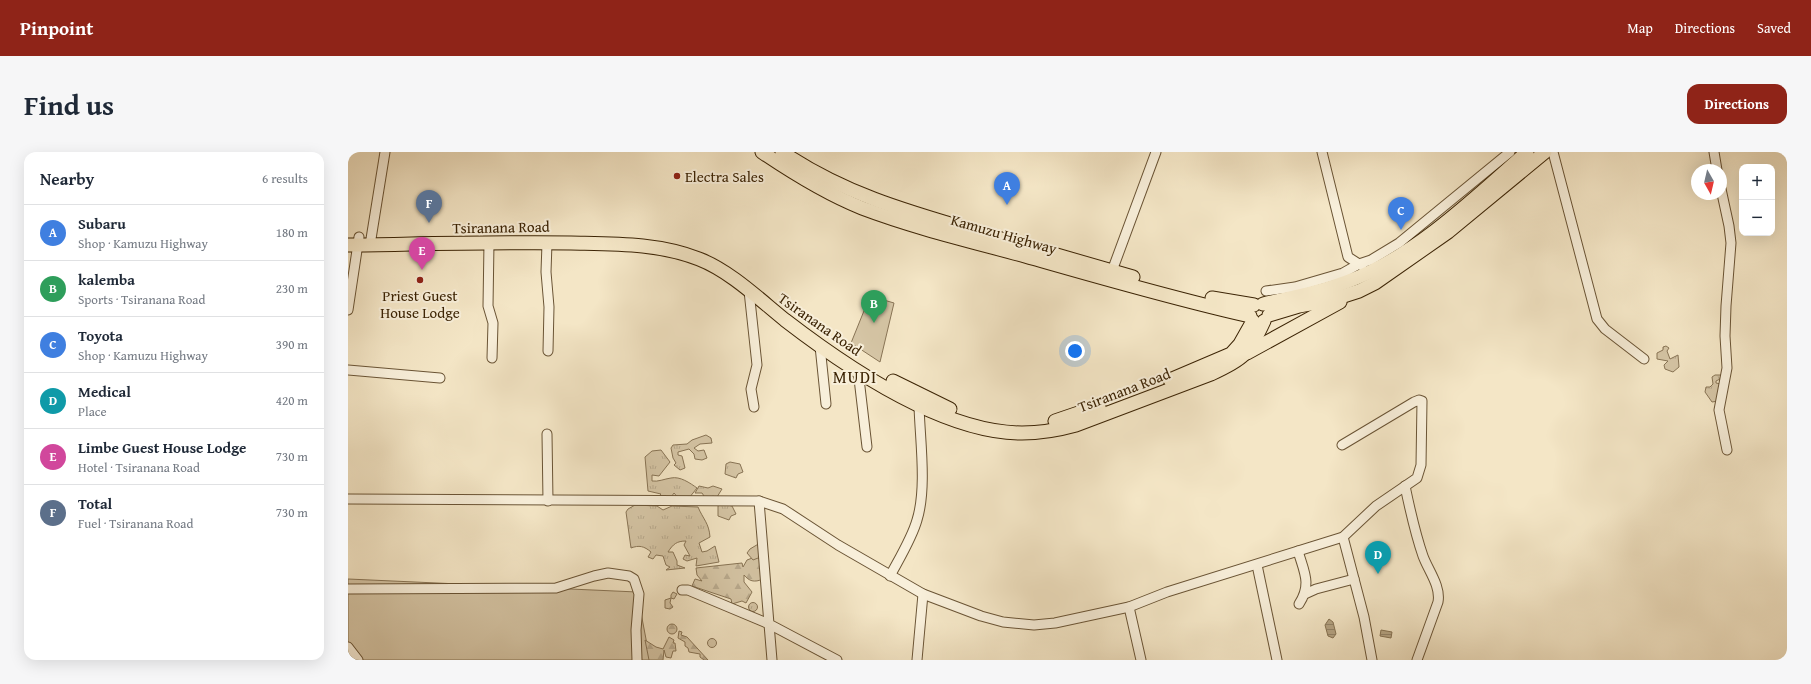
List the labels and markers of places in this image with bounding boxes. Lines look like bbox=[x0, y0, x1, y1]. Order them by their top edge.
place label: Electra Sales bbox=[685, 166, 764, 187]
marker: Electra Sales bbox=[672, 171, 682, 181]
pin: A bbox=[994, 172, 1020, 205]
pin: F bbox=[416, 190, 442, 223]
pin: C bbox=[1388, 197, 1414, 230]
pin: E bbox=[409, 237, 435, 270]
marker: Priest Guest House Lodge bbox=[415, 275, 425, 285]
place label: Priest Guest House Lodge bbox=[380, 285, 460, 323]
pin: B bbox=[861, 290, 887, 323]
pin: D bbox=[1365, 541, 1391, 574]

